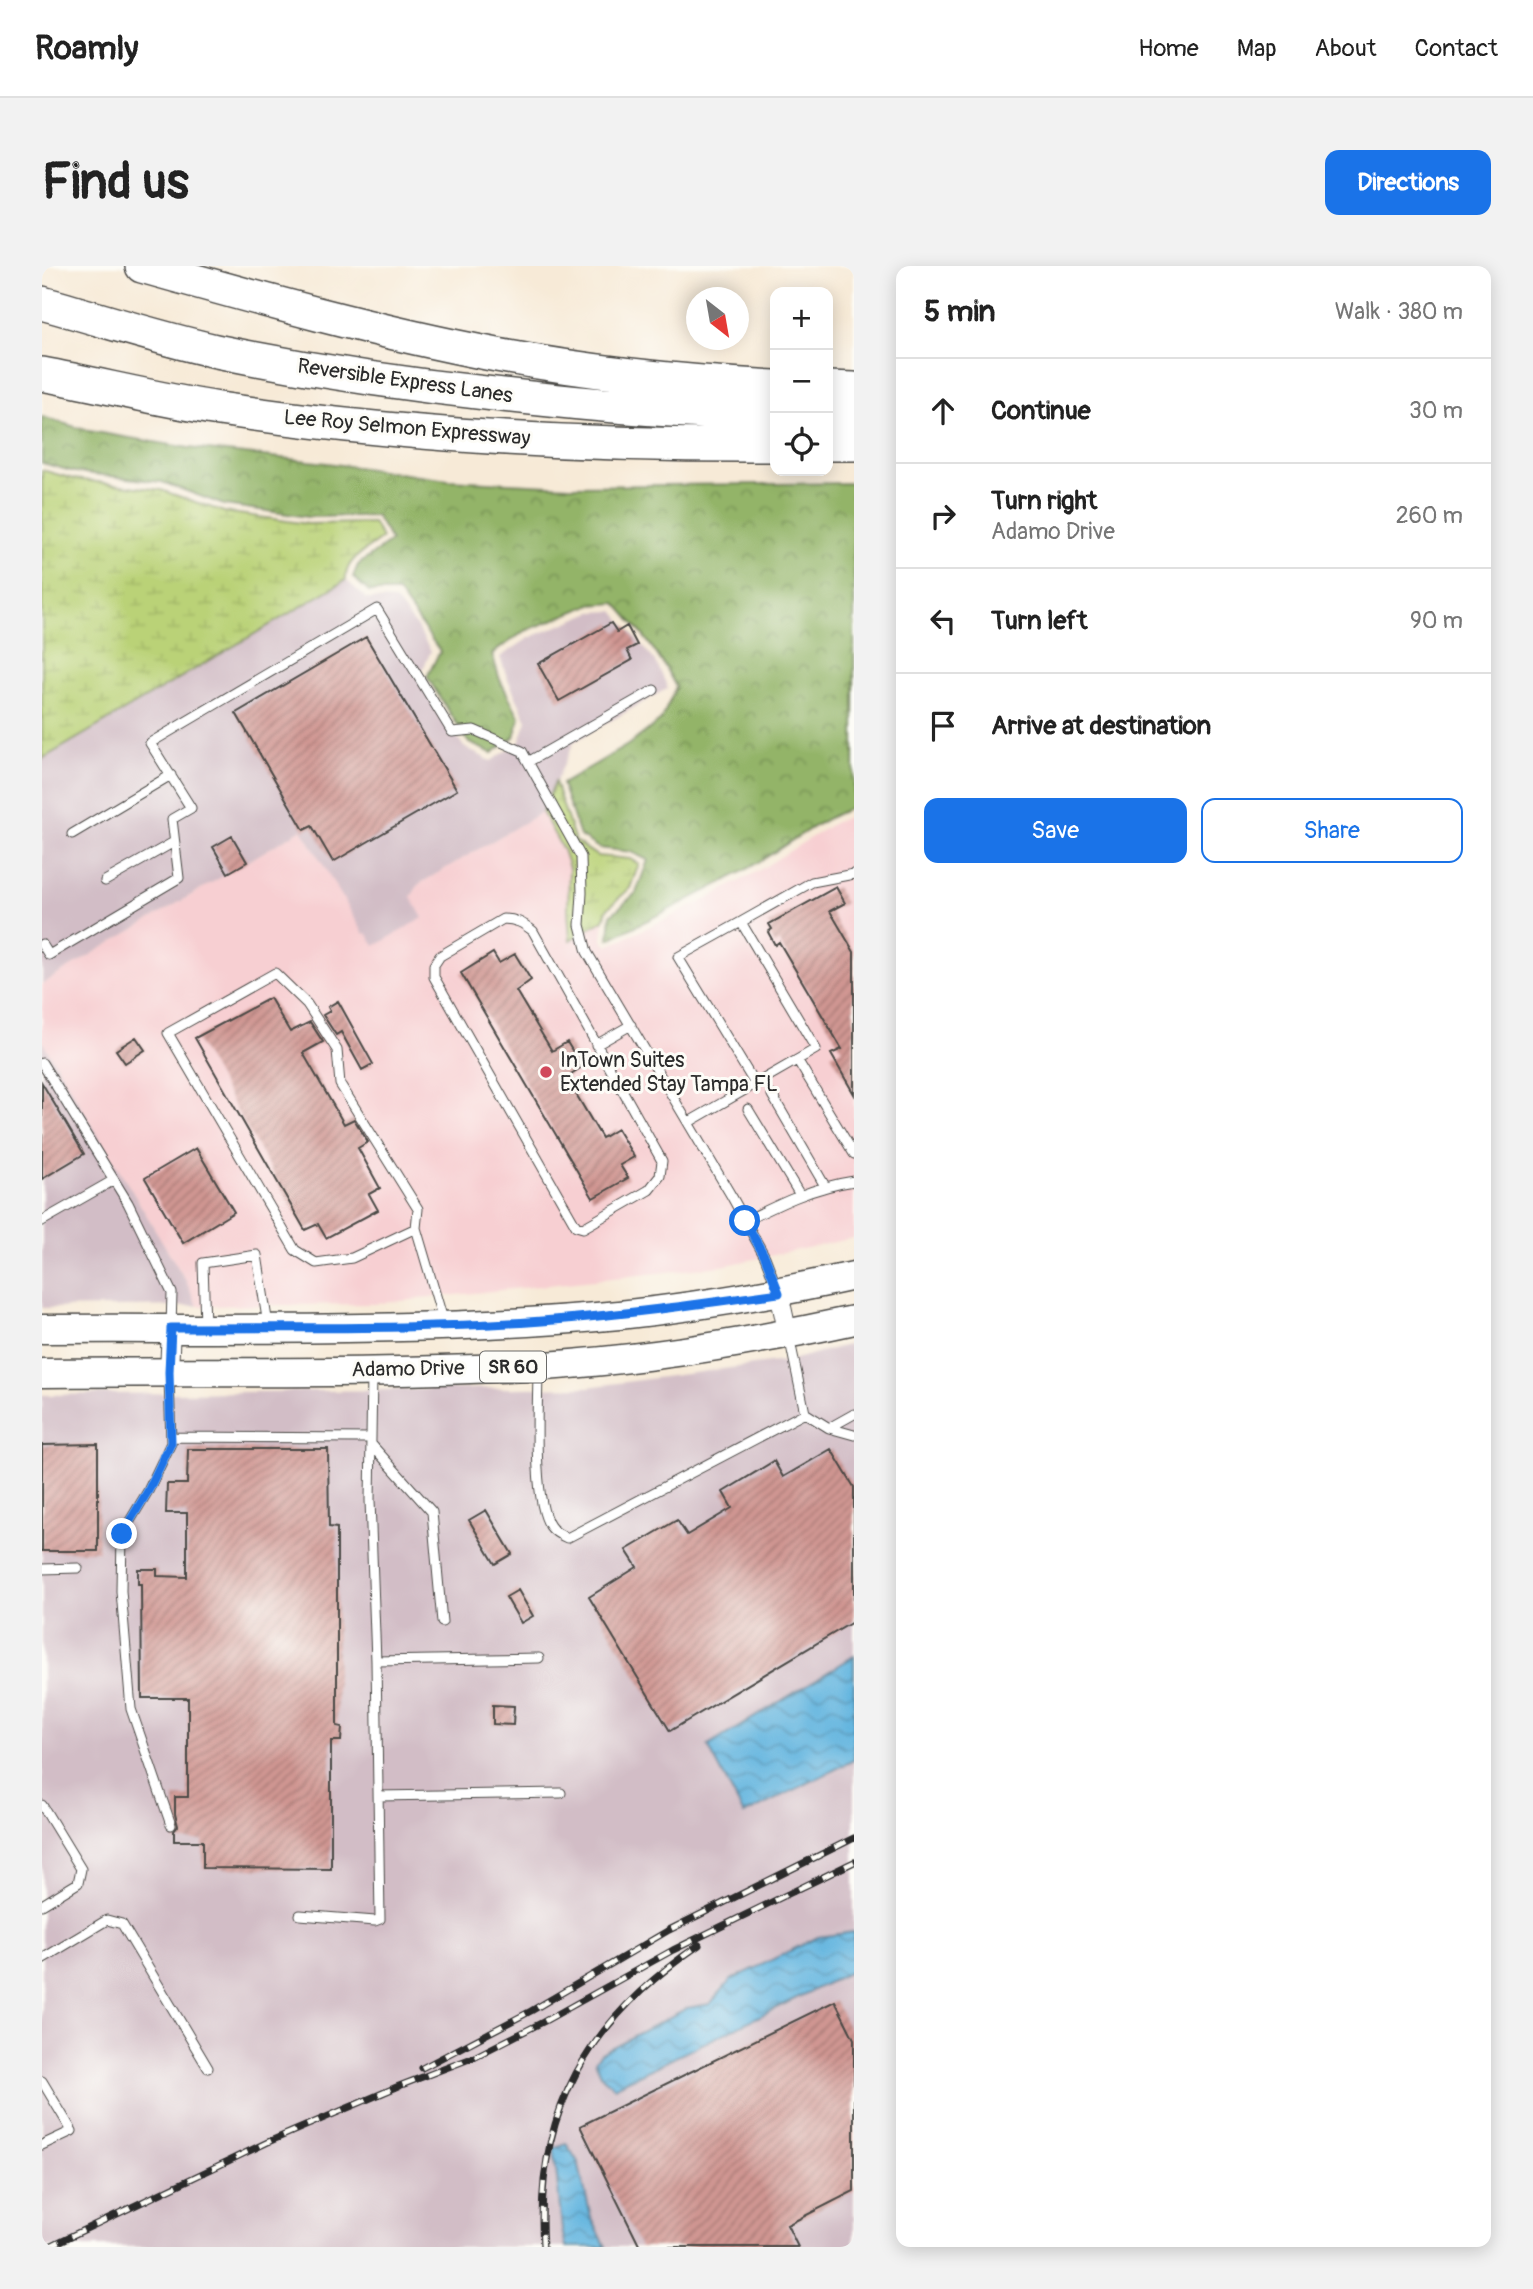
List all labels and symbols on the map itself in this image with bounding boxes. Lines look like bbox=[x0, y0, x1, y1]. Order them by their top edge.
north arrow bbox=[686, 287, 749, 350]
street label: Reversible Express Lanes bbox=[296, 353, 515, 410]
street label: Lee Roy Selmon Expressway bbox=[283, 404, 531, 452]
place label: InTown Suites Extended Stay Tampa FL bbox=[560, 1047, 778, 1098]
marker: InTown Suites Extended Stay Tampa FL bbox=[538, 1064, 554, 1080]
route start bbox=[729, 1205, 760, 1236]
road number: SR 60 bbox=[480, 1352, 546, 1382]
street label: Adamo Drive bbox=[351, 1355, 465, 1383]
route end bbox=[106, 1518, 137, 1549]

